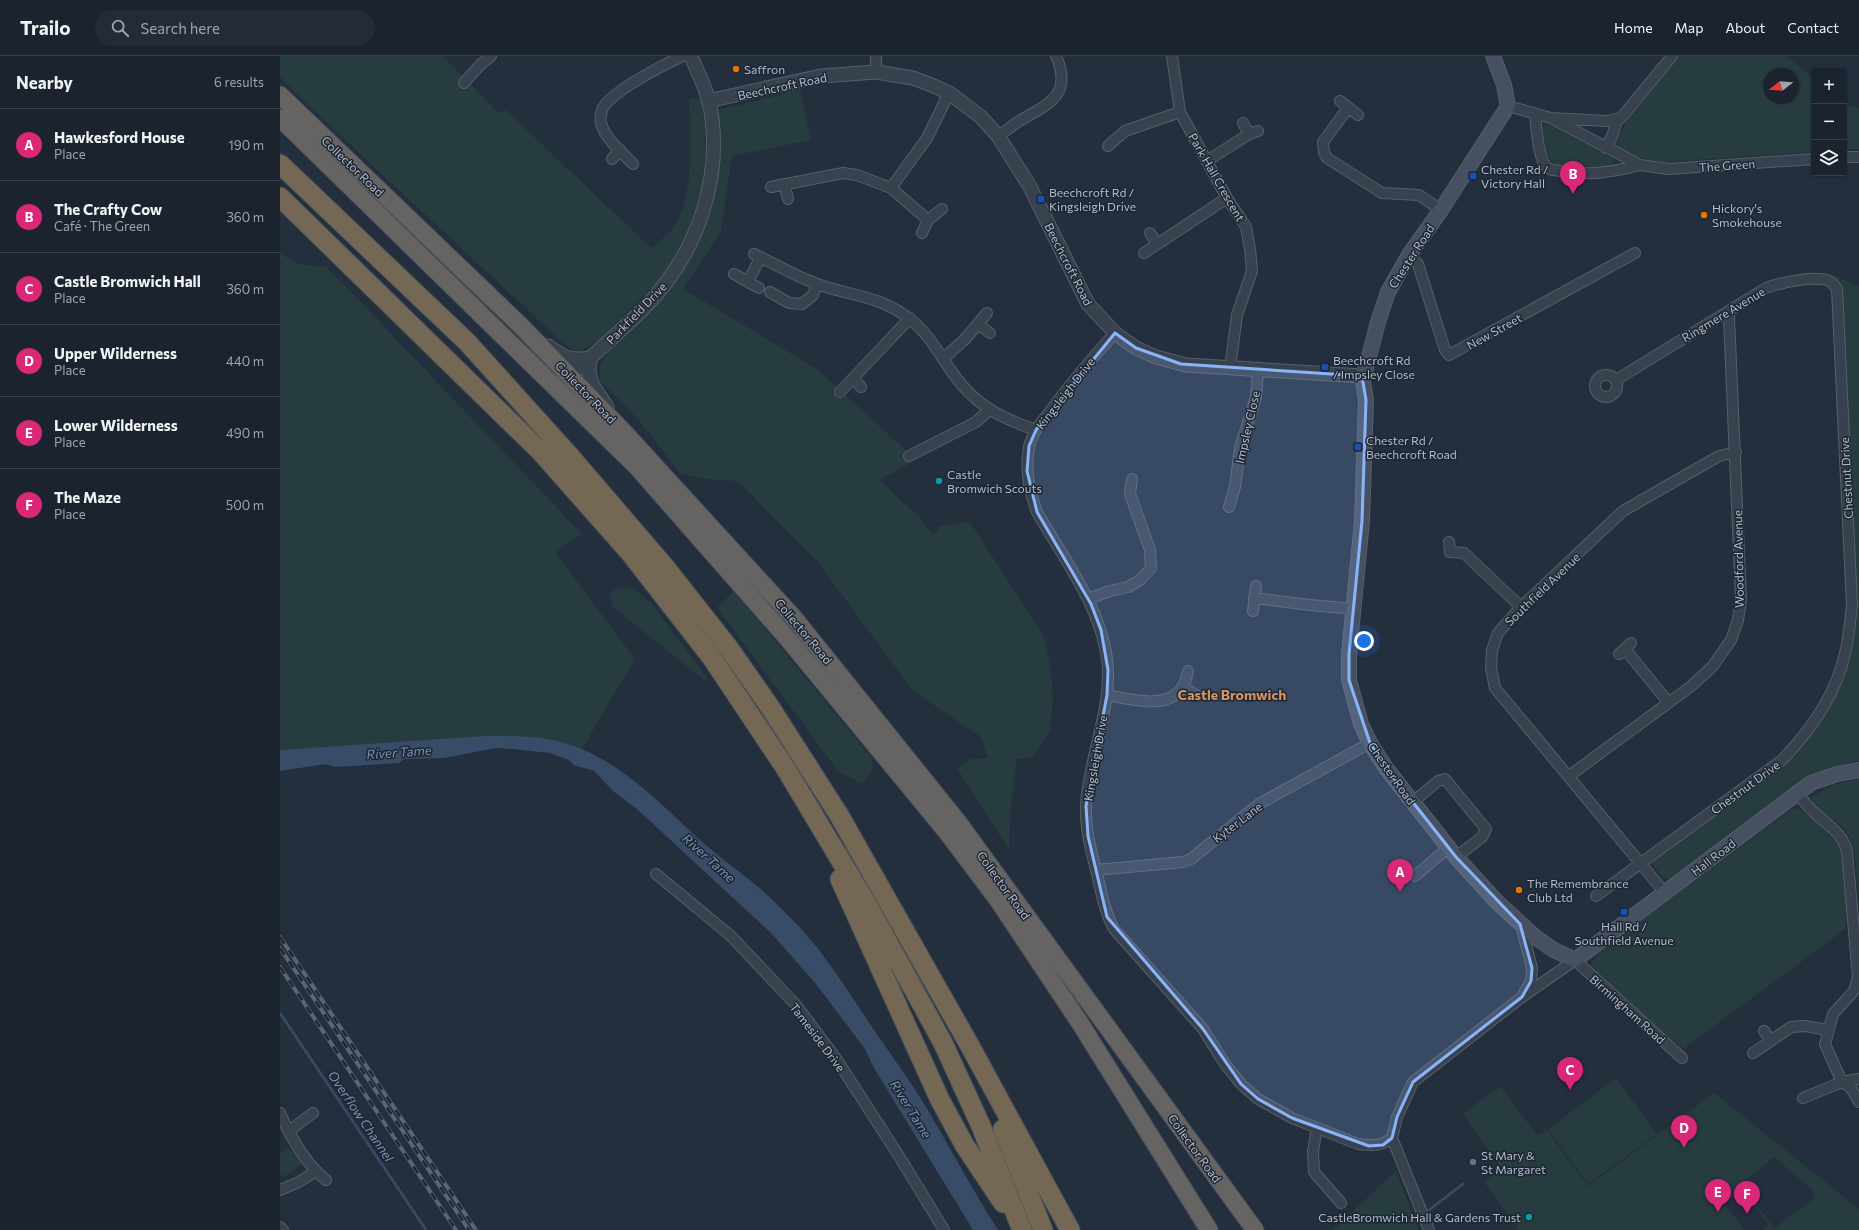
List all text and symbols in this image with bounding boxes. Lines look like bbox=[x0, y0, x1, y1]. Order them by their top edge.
search box bbox=[95, 10, 375, 46]
text: Trailo bbox=[20, 16, 71, 39]
icon: search bbox=[109, 17, 131, 39]
text: Search here bbox=[141, 19, 220, 37]
text: Home bbox=[1614, 19, 1653, 36]
text: Map bbox=[1675, 19, 1703, 36]
text: About bbox=[1725, 19, 1765, 36]
text: Contact bbox=[1787, 19, 1839, 36]
place label: Saffron bbox=[744, 62, 785, 76]
marker: Saffron bbox=[731, 64, 741, 74]
north arrow bbox=[1763, 68, 1799, 104]
map controls bbox=[1811, 68, 1847, 176]
button: + bbox=[1811, 68, 1847, 104]
street label: Beechcroft Road bbox=[736, 70, 828, 102]
text: Nearby bbox=[16, 72, 73, 93]
text: 6 results bbox=[214, 74, 264, 90]
button: − bbox=[1811, 104, 1847, 140]
text: Hawkesford House bbox=[54, 128, 185, 146]
street label: Park Hall Crescent bbox=[1186, 130, 1248, 224]
street label: Collector Road bbox=[319, 133, 387, 199]
text: A bbox=[24, 137, 34, 153]
text: 190 m bbox=[228, 137, 264, 153]
button: layers bbox=[1811, 140, 1847, 176]
text: Place bbox=[54, 146, 86, 162]
street label: The Green bbox=[1699, 156, 1755, 174]
pin: B bbox=[1560, 161, 1586, 194]
place label: Chester Rd / Victory Hall bbox=[1481, 162, 1548, 190]
marker: Chester Rd / Victory Hall bbox=[1468, 171, 1478, 181]
place label: Beechcroft Rd / Kingsleigh Drive bbox=[1049, 185, 1136, 213]
marker: Beechcroft Rd / Kingsleigh Drive bbox=[1036, 194, 1046, 204]
text: The Crafty Cow bbox=[54, 200, 162, 218]
place label: Hickory's Smokehouse bbox=[1712, 201, 1782, 229]
text: B bbox=[25, 209, 33, 225]
text: 360 m bbox=[226, 209, 264, 225]
marker: Hickory's Smokehouse bbox=[1699, 210, 1709, 220]
text: Café · The Green bbox=[54, 218, 150, 234]
street label: Beechcroft Road bbox=[1042, 220, 1096, 308]
street label: Chester Road bbox=[1385, 221, 1437, 290]
text: Castle Bromwich Hall bbox=[54, 272, 201, 290]
street label: Parkfield Drive bbox=[603, 279, 669, 347]
text: C bbox=[25, 281, 33, 297]
text: 360 m bbox=[226, 281, 264, 297]
street label: Ringmere Avenue bbox=[1679, 284, 1767, 344]
text: Place bbox=[54, 290, 86, 306]
street label: New Street bbox=[1464, 310, 1524, 352]
text: Upper Wilderness bbox=[54, 344, 177, 362]
text: D bbox=[24, 353, 34, 369]
text: 440 m bbox=[226, 353, 264, 369]
place label: Beechcroft Rd / Impsley Close bbox=[1333, 353, 1415, 381]
street label: Kingsleigh Drive bbox=[1033, 354, 1097, 432]
street label: Collector Road bbox=[553, 358, 619, 426]
text: Place bbox=[54, 362, 86, 378]
marker: Beechcroft Rd / Impsley Close bbox=[1320, 362, 1330, 372]
street label: Impsley Close bbox=[1232, 389, 1262, 465]
text: Lower Wilderness bbox=[54, 416, 178, 434]
text: E bbox=[25, 425, 33, 441]
text: 490 m bbox=[226, 425, 264, 441]
place label: Chester Rd / Beechcroft Road bbox=[1366, 433, 1457, 461]
text: Place bbox=[54, 434, 86, 450]
street label: Chestnut Drive bbox=[1837, 437, 1855, 519]
marker: Chester Rd / Beechcroft Road bbox=[1353, 442, 1363, 452]
place label: Castle Bromwich Scouts bbox=[947, 467, 1042, 495]
marker: Castle Bromwich Scouts bbox=[934, 476, 944, 486]
text: The Maze bbox=[54, 488, 121, 506]
text: F bbox=[25, 497, 33, 513]
text: 500 m bbox=[226, 497, 264, 513]
text: Place bbox=[54, 506, 86, 522]
street label: Woodford Avenue bbox=[1730, 510, 1746, 608]
street label: Southfield Avenue bbox=[1501, 550, 1583, 628]
street label: Collector Road bbox=[773, 596, 835, 667]
your location bbox=[1354, 631, 1374, 651]
district label: Castle Bromwich bbox=[1178, 686, 1286, 703]
street label: Kingsleigh Drive bbox=[1081, 714, 1109, 802]
street label: Chester Road bbox=[1365, 739, 1419, 807]
water label: River Tame bbox=[366, 742, 432, 762]
street label: Chestnut Drive bbox=[1708, 757, 1782, 817]
street label: Kyter Lane bbox=[1209, 799, 1265, 845]
water label: River Tame bbox=[679, 830, 739, 886]
street label: Hall Road bbox=[1688, 836, 1738, 878]
street label: Collector Road bbox=[975, 848, 1033, 922]
pin: A bbox=[1387, 859, 1413, 892]
place label: The Remembrance Club Ltd bbox=[1527, 876, 1629, 904]
marker: The Remembrance Club Ltd bbox=[1514, 885, 1524, 895]
marker: Hall Rd / Southfield Avenue bbox=[1619, 907, 1629, 917]
place label: Hall Rd / Southfield Avenue bbox=[1574, 919, 1674, 947]
street label: Birmingham Road bbox=[1587, 972, 1669, 1047]
street label: Tameside Drive bbox=[787, 1000, 849, 1074]
pin: C bbox=[1557, 1057, 1583, 1090]
water label: Overflow Channel bbox=[325, 1068, 398, 1165]
water label: River Tame bbox=[887, 1077, 935, 1141]
street label: Collector Road bbox=[1166, 1111, 1224, 1185]
pin: D bbox=[1671, 1115, 1697, 1148]
place label: St Mary & St Margaret bbox=[1481, 1148, 1546, 1176]
marker: St Mary & St Margaret bbox=[1468, 1157, 1478, 1167]
pin: E bbox=[1705, 1179, 1731, 1212]
pin: F bbox=[1734, 1181, 1760, 1214]
place label: CastleBromwich Hall & Gardens Trust bbox=[1318, 1210, 1521, 1224]
marker: CastleBromwich Hall & Gardens Trust bbox=[1524, 1212, 1534, 1222]

